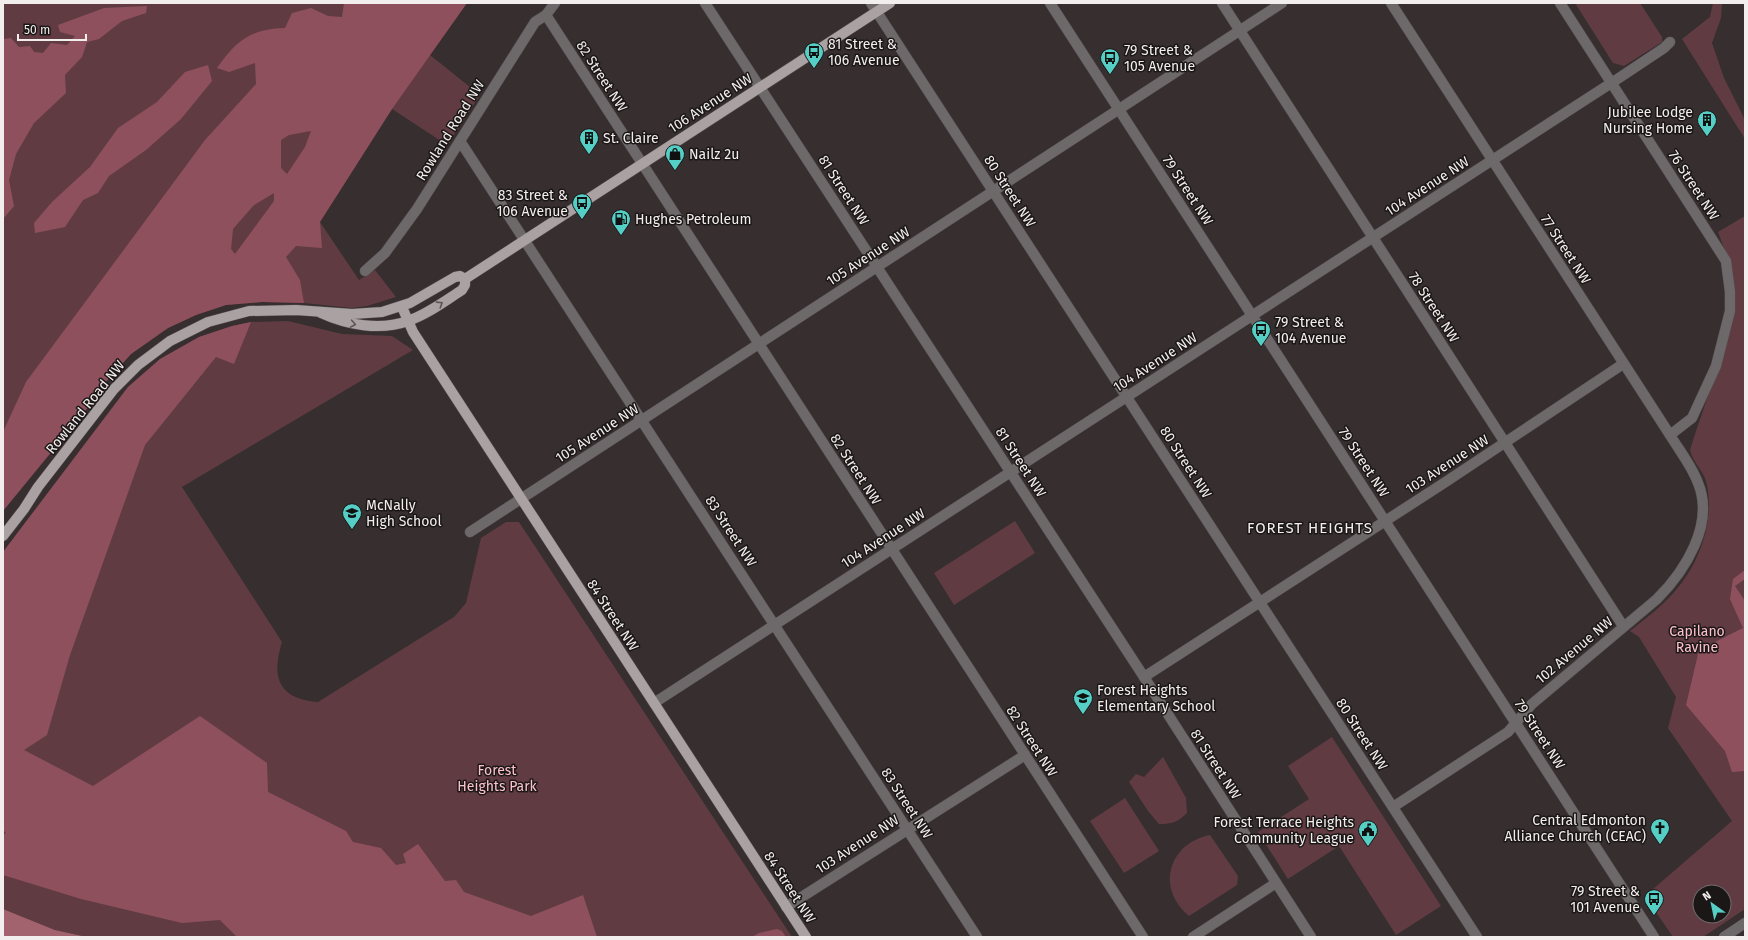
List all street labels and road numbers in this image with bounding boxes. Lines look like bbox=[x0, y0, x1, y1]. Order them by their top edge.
street label: 82 Street NW bbox=[572, 38, 631, 115]
street label: 106 Avenue NW bbox=[665, 70, 756, 137]
street label: Rowland Road NW bbox=[413, 76, 488, 184]
street label: 76 Street NW bbox=[1665, 147, 1723, 224]
street label: 81 Street NW bbox=[815, 152, 873, 229]
street label: 80 Street NW bbox=[980, 152, 1039, 231]
street label: 79 Street NW bbox=[1159, 152, 1217, 229]
street label: 104 Avenue NW bbox=[1382, 153, 1473, 220]
street label: 77 Street NW bbox=[1537, 212, 1594, 287]
street label: 105 Avenue NW bbox=[823, 223, 913, 290]
street label: 78 Street NW bbox=[1405, 269, 1463, 346]
street label: 104 Avenue NW bbox=[1110, 329, 1201, 396]
street label: Rowland Road NW bbox=[42, 357, 129, 458]
street label: 105 Avenue NW bbox=[552, 400, 642, 467]
street label: 80 Street NW bbox=[1156, 423, 1215, 502]
street label: 81 Street NW bbox=[992, 424, 1050, 501]
street label: 79 Street NW bbox=[1335, 424, 1393, 501]
street label: 82 Street NW bbox=[826, 431, 885, 508]
street label: 103 Avenue NW bbox=[1402, 431, 1492, 498]
street label: 83 Street NW bbox=[701, 493, 760, 570]
street label: 104 Avenue NW bbox=[838, 505, 929, 572]
street label: 84 Street NW bbox=[583, 576, 642, 655]
street label: 102 Avenue NW bbox=[1532, 613, 1617, 688]
street label: 80 Street NW bbox=[1332, 695, 1391, 774]
street label: 79 Street NW bbox=[1511, 696, 1569, 773]
street label: 82 Street NW bbox=[1002, 703, 1061, 780]
street label: 81 Street NW bbox=[1187, 726, 1245, 803]
street label: 83 Street NW bbox=[877, 765, 936, 842]
street label: 103 Avenue NW bbox=[812, 811, 902, 878]
street label: 84 Street NW bbox=[760, 848, 819, 927]

